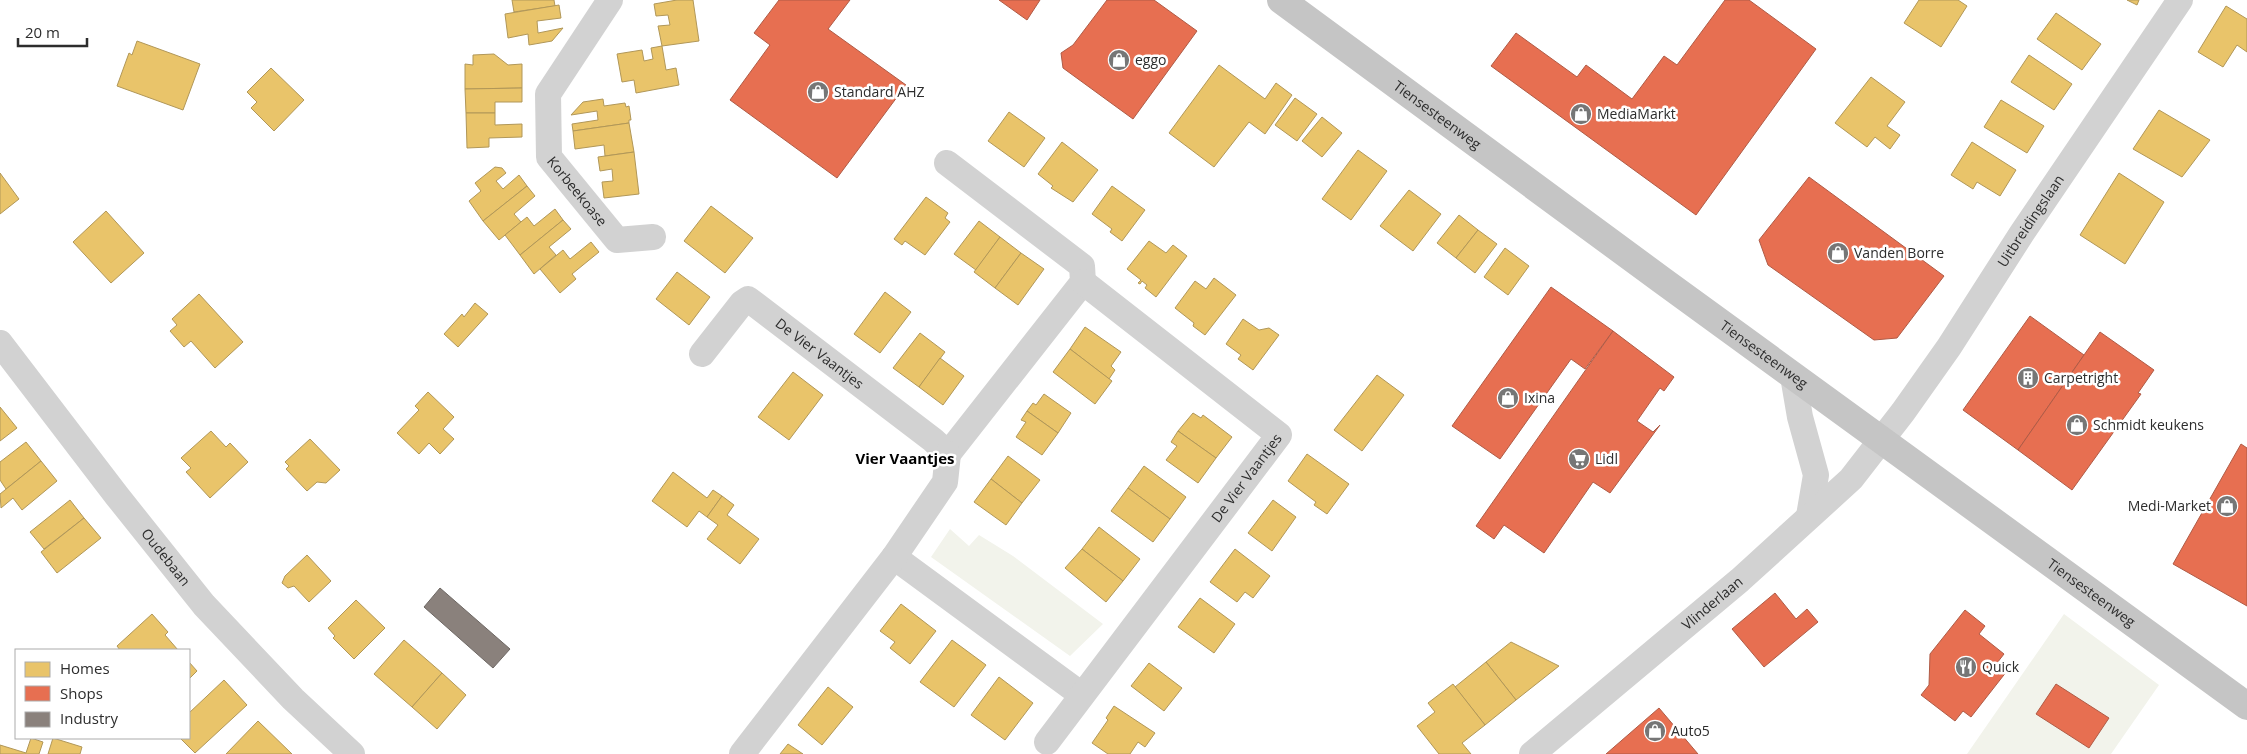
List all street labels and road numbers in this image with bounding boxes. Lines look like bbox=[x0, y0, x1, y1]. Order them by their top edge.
street label: Tiensesteenweg bbox=[1390, 76, 1486, 153]
street label: Korbeekoase bbox=[543, 152, 612, 230]
street label: Uitbreidingslaan bbox=[1993, 171, 2068, 270]
street label: De Vier Vaantjes bbox=[772, 313, 868, 393]
street label: Tiensesteenweg bbox=[1716, 316, 1812, 393]
street label: De Vier Vaantjes bbox=[1206, 429, 1286, 526]
street label: Oudebaan bbox=[137, 524, 195, 590]
street label: Tiensesteenweg bbox=[2044, 554, 2140, 631]
street label: Vlinderlaan bbox=[1677, 572, 1746, 634]

